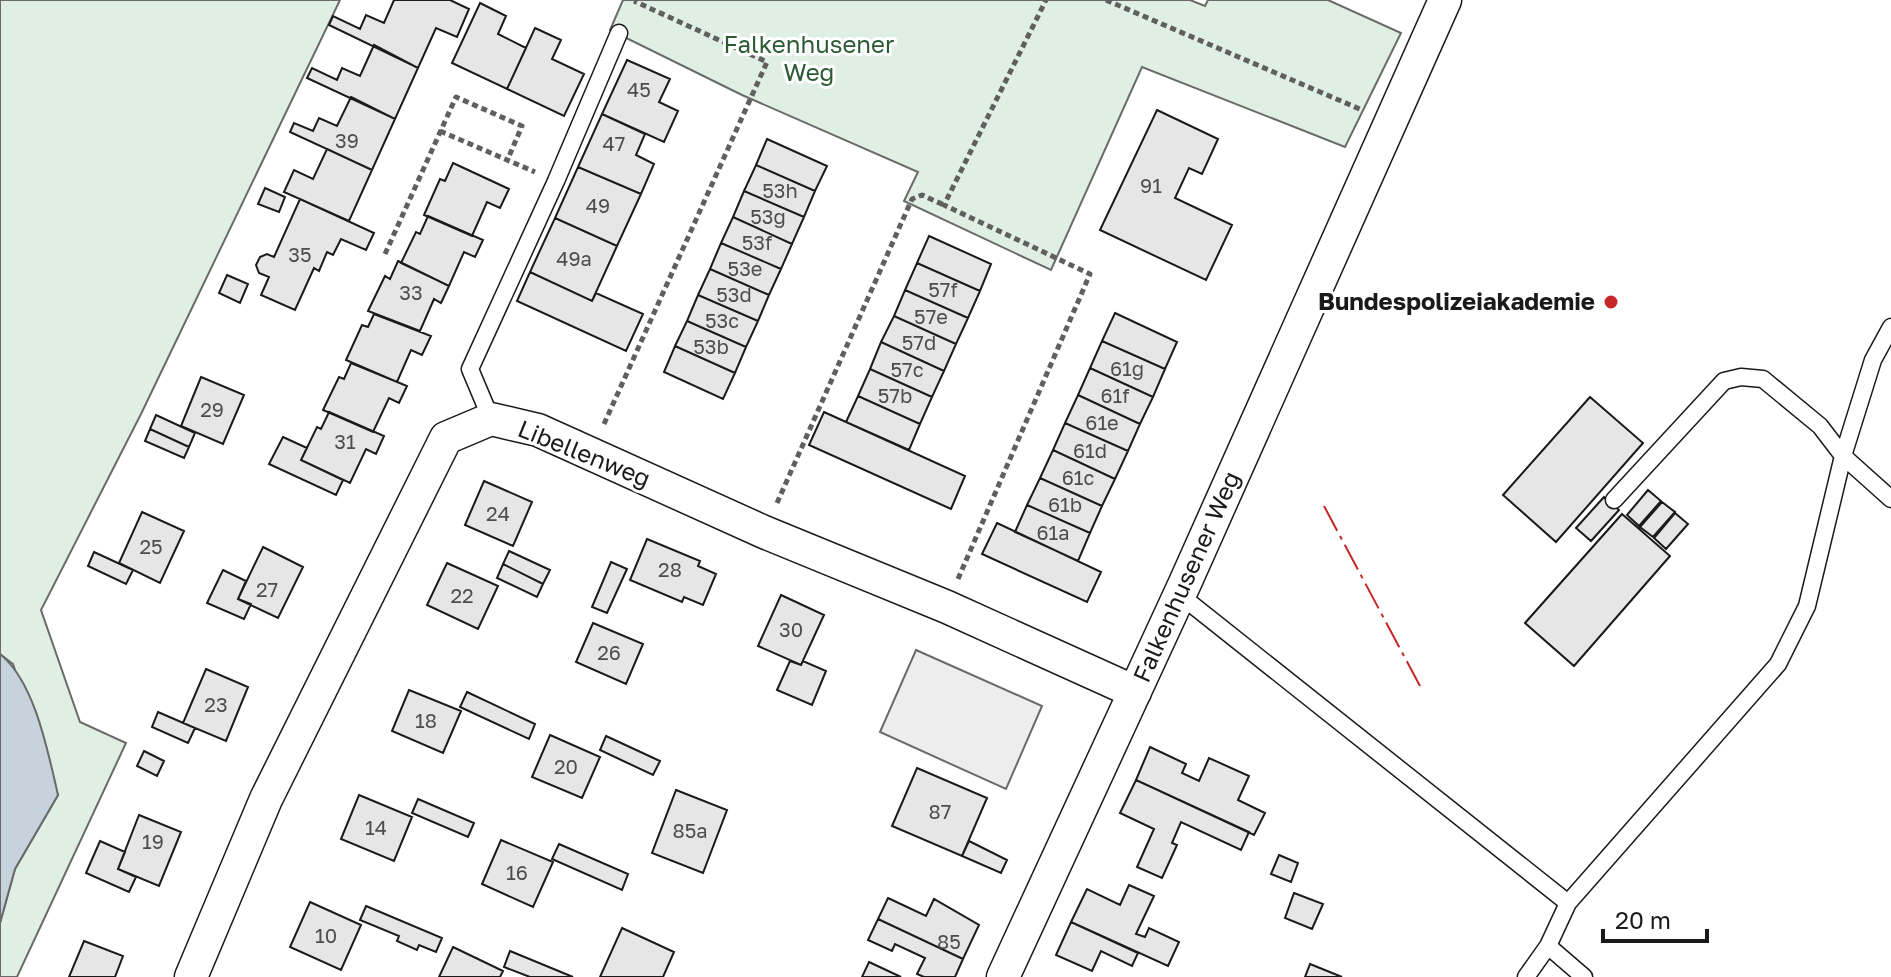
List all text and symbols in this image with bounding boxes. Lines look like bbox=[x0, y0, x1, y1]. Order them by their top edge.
park label: Falkenhusener Weg bbox=[724, 29, 894, 86]
house number: 45 bbox=[627, 77, 651, 101]
house number: 39 bbox=[335, 128, 359, 152]
house number: 47 bbox=[603, 131, 625, 155]
house number: 91 bbox=[1140, 173, 1162, 197]
house number: 53h bbox=[762, 178, 798, 202]
house number: 49 bbox=[586, 193, 610, 217]
house number: 53g bbox=[750, 204, 786, 228]
house number: 53f bbox=[742, 230, 772, 254]
house number: 35 bbox=[288, 242, 312, 266]
house number: 49a bbox=[556, 246, 592, 270]
house number: 53e bbox=[728, 256, 762, 280]
house number: 57f bbox=[928, 277, 958, 301]
house number: 33 bbox=[399, 280, 423, 304]
house number: 53d bbox=[716, 282, 752, 306]
place label: Bundespolizeiakademie bbox=[1318, 286, 1595, 315]
marker: Bundespolizeiakademie bbox=[1602, 293, 1620, 311]
house number: 57e bbox=[914, 304, 948, 328]
house number: 53c bbox=[705, 308, 739, 332]
house number: 57d bbox=[902, 330, 936, 354]
house number: 53b bbox=[693, 334, 729, 358]
house number: 61g bbox=[1110, 356, 1144, 380]
house number: 57c bbox=[890, 357, 924, 381]
house number: 57b bbox=[878, 383, 912, 407]
house number: 61f bbox=[1100, 383, 1130, 407]
house number: 29 bbox=[200, 397, 224, 421]
house number: 61e bbox=[1085, 410, 1119, 434]
street label: Libellenweg bbox=[514, 413, 655, 492]
house number: 31 bbox=[334, 429, 356, 453]
house number: 61d bbox=[1073, 438, 1107, 462]
house number: 61c bbox=[1062, 465, 1094, 489]
street label: Falkenhusener Weg bbox=[1126, 467, 1245, 686]
house number: 61b bbox=[1048, 492, 1082, 516]
house number: 24 bbox=[486, 501, 510, 525]
house number: 61a bbox=[1036, 520, 1070, 544]
house number: 25 bbox=[139, 534, 163, 558]
house number: 28 bbox=[658, 557, 682, 581]
house number: 27 bbox=[256, 577, 278, 601]
house number: 22 bbox=[450, 583, 474, 607]
house number: 30 bbox=[779, 617, 803, 641]
house number: 26 bbox=[597, 640, 621, 664]
house number: 23 bbox=[204, 692, 228, 716]
house number: 18 bbox=[415, 708, 437, 732]
house number: 20 bbox=[554, 754, 578, 778]
house number: 87 bbox=[929, 799, 951, 823]
house number: 14 bbox=[365, 815, 387, 839]
house number: 85a bbox=[672, 818, 708, 842]
house number: 19 bbox=[142, 829, 164, 853]
house number: 16 bbox=[506, 860, 528, 884]
scale bar bbox=[1603, 893, 1707, 943]
text: 20 m bbox=[1615, 905, 1671, 934]
house number: 10 bbox=[315, 923, 337, 947]
house number: 85 bbox=[937, 929, 961, 953]

